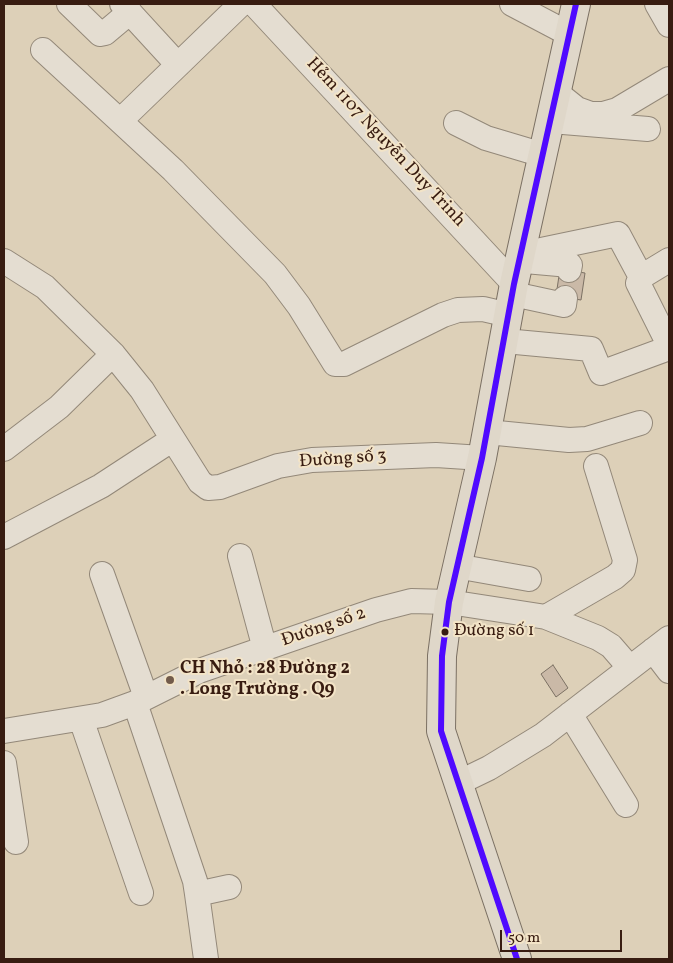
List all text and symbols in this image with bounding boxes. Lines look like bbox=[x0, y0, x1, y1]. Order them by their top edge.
street label: Hẻm 1107 Nguyễn Duy Trinh bbox=[301, 54, 469, 232]
street label: Đường số 3 bbox=[299, 446, 387, 474]
street label: Đường số 2 bbox=[279, 603, 369, 653]
place label: Đường số 1 bbox=[454, 622, 534, 642]
marker: Đường số 1 bbox=[440, 627, 450, 637]
place label: CH Nhỏ : 28 Đường 2 . Long Trường . Q9 bbox=[180, 659, 350, 702]
marker: CH Nhỏ : 28 Đường 2 . Long Trường . Q9 bbox=[164, 674, 176, 686]
scale bar bbox=[503, 920, 626, 952]
text: 50 m bbox=[508, 928, 540, 949]

